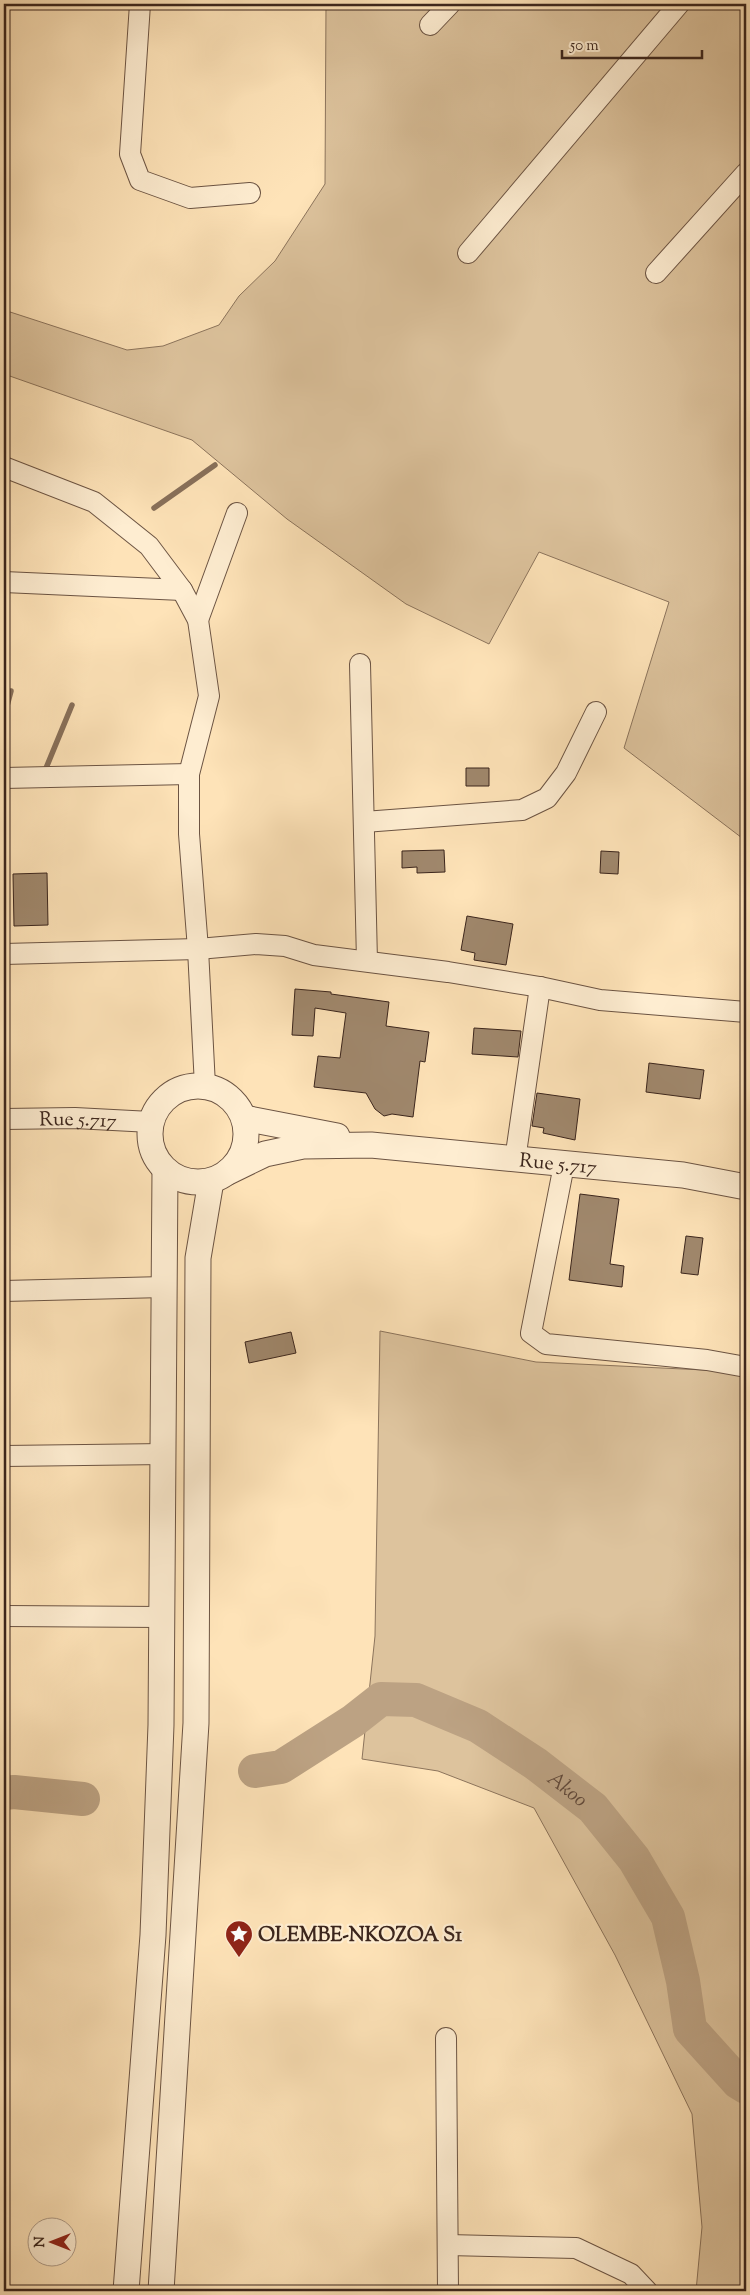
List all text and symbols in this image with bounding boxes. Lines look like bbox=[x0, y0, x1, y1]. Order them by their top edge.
scale bar bbox=[562, 28, 702, 60]
text: 50 m bbox=[569, 36, 599, 57]
street label: Rue 5.717 bbox=[39, 1106, 117, 1137]
street label: Rue 5.717 bbox=[518, 1147, 598, 1184]
water label: Akoo bbox=[540, 1765, 593, 1815]
place icon: OLEMBE-NKOZOA S1 bbox=[224, 1919, 254, 1958]
place label: OLEMBE-NKOZOA S1 bbox=[258, 1922, 462, 1951]
north arrow bbox=[28, 2218, 78, 2268]
text: N bbox=[31, 2236, 51, 2248]

